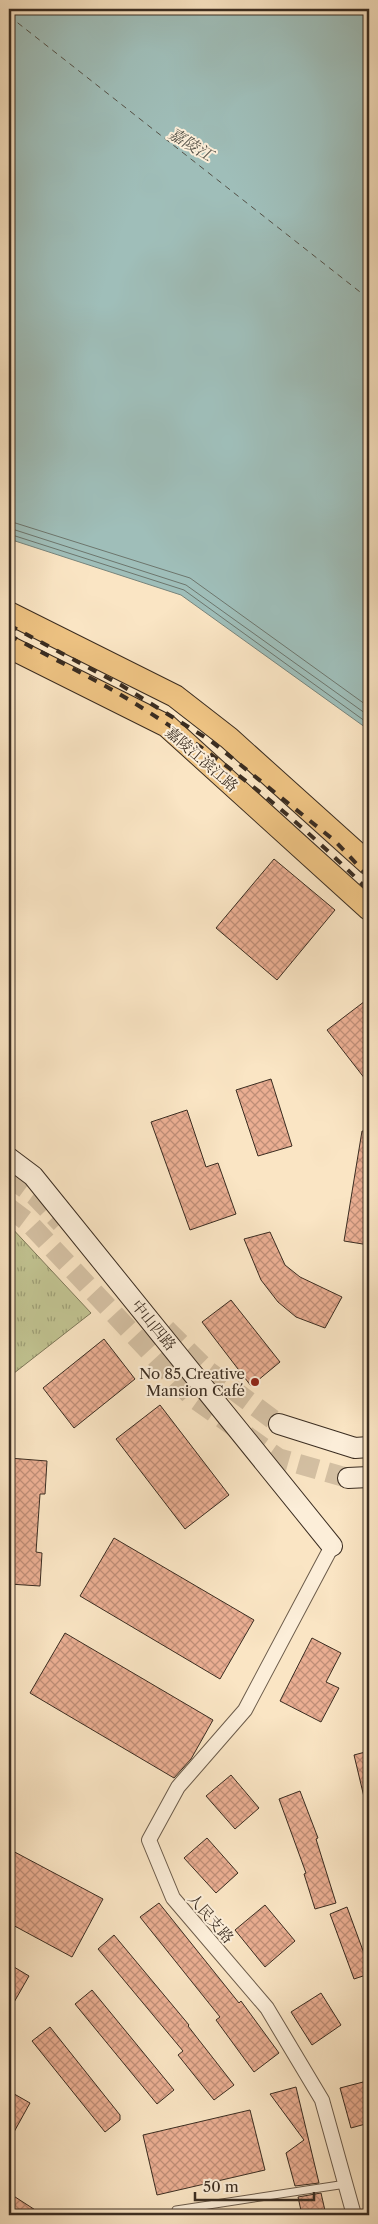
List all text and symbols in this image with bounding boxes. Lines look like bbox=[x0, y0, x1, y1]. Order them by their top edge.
water label: 嘉陵江 bbox=[165, 123, 218, 166]
street label: 嘉陵江滨江路 bbox=[162, 722, 242, 796]
street label: 中山四路 bbox=[128, 1296, 180, 1354]
place label: No 85 Creative Mansion Café bbox=[139, 1364, 245, 1400]
marker: No 85 Creative Mansion Café bbox=[249, 1376, 261, 1388]
street label: 人民支路 bbox=[184, 1889, 238, 1947]
scale bar bbox=[195, 2169, 314, 2201]
text: 50 m bbox=[203, 2177, 239, 2196]

